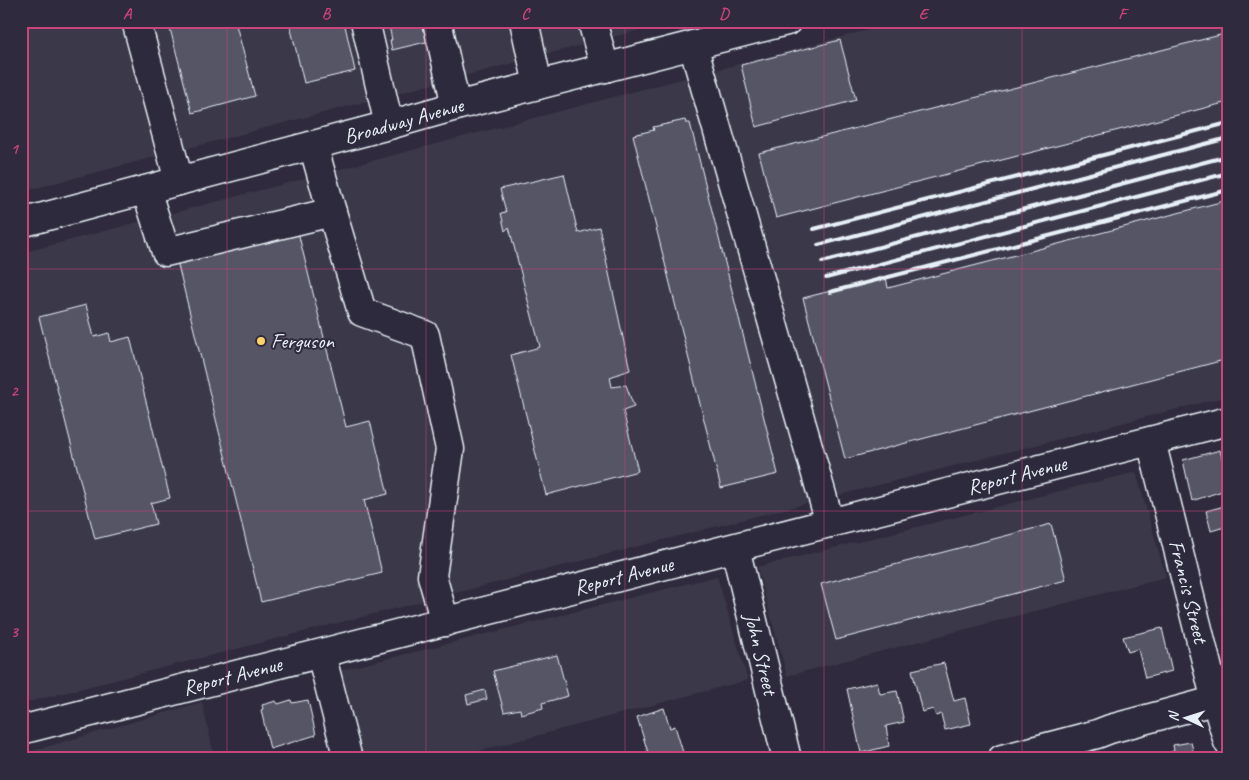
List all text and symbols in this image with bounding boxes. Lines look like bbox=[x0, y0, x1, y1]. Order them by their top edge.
text: A bbox=[123, 4, 133, 24]
text: B bbox=[322, 4, 332, 24]
text: C bbox=[521, 4, 531, 24]
text: D bbox=[719, 4, 730, 24]
text: E bbox=[919, 4, 930, 24]
text: F bbox=[1118, 4, 1129, 24]
street label: Broadway Avenue bbox=[341, 91, 467, 149]
text: 1 bbox=[10, 139, 19, 159]
place label: Ferguson bbox=[271, 328, 334, 354]
marker: Ferguson bbox=[255, 335, 267, 347]
text: 2 bbox=[10, 381, 19, 401]
street label: Report Avenue bbox=[965, 450, 1070, 500]
street label: Francis Street bbox=[1163, 537, 1214, 647]
street label: Report Avenue bbox=[571, 550, 677, 601]
street label: John Street bbox=[738, 609, 784, 699]
text: 3 bbox=[10, 622, 19, 642]
street label: Report Avenue bbox=[180, 651, 286, 701]
north arrow bbox=[1162, 692, 1212, 742]
text: N bbox=[1165, 710, 1182, 722]

